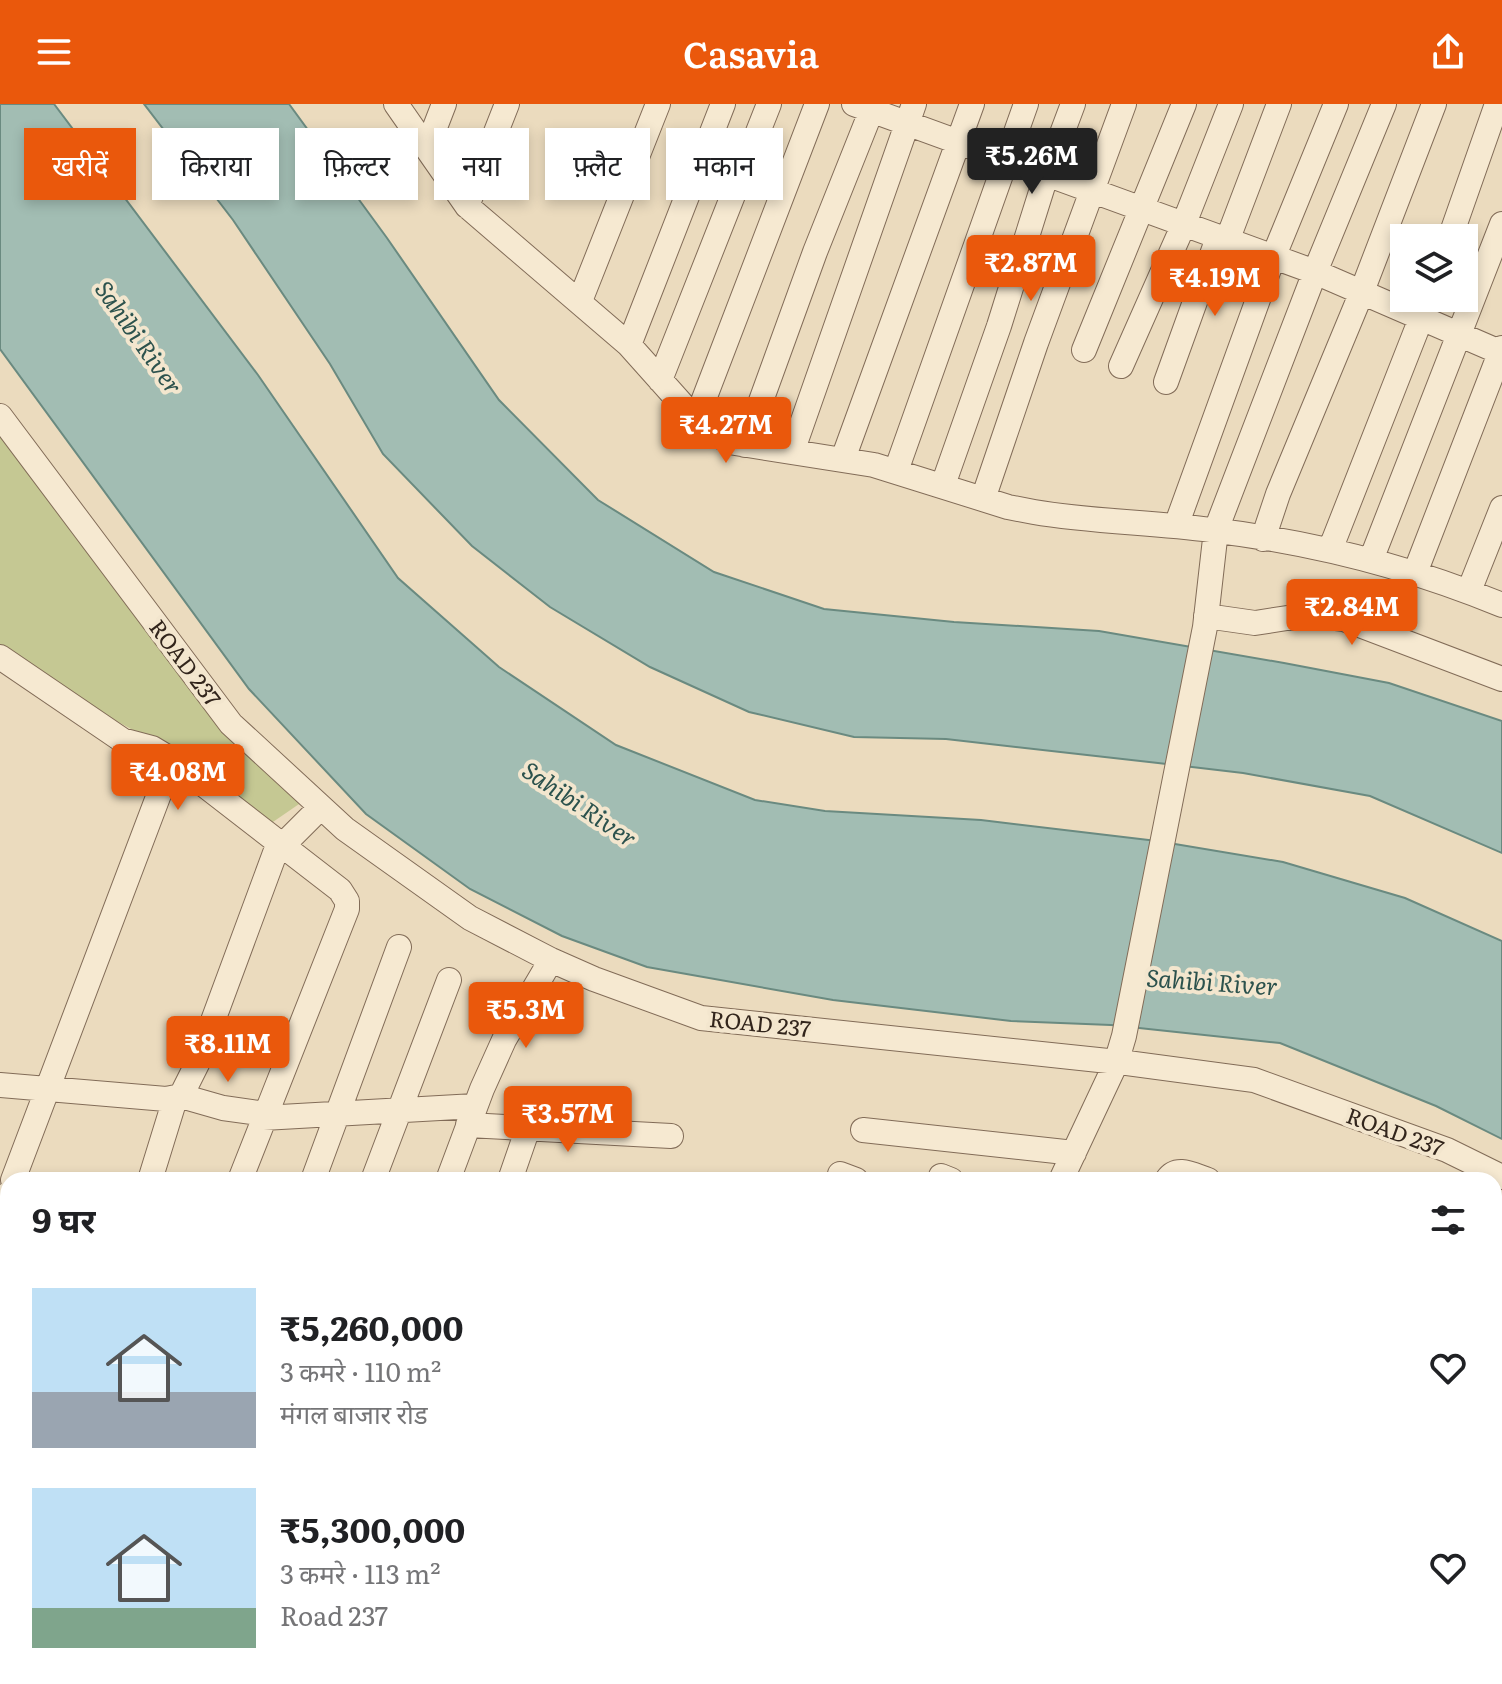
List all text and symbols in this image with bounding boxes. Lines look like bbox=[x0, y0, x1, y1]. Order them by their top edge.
text: Casavia bbox=[683, 26, 819, 79]
icon: menu bbox=[32, 30, 76, 74]
icon: share bbox=[1426, 30, 1470, 74]
chip: खरीदें bbox=[24, 128, 136, 200]
chip: किराया bbox=[152, 128, 279, 200]
chip: फ़िल्टर bbox=[295, 128, 418, 200]
chip: नया bbox=[434, 128, 529, 200]
chip: फ़्लैट bbox=[545, 128, 650, 200]
chip: मकान bbox=[666, 128, 783, 200]
pin: ₹5.26M bbox=[967, 128, 1097, 196]
text: ₹5.26M bbox=[985, 134, 1079, 173]
map controls bbox=[1390, 224, 1478, 312]
button: layers bbox=[1390, 224, 1478, 312]
pin: ₹2.87M bbox=[966, 235, 1096, 303]
text: ₹2.87M bbox=[984, 241, 1078, 280]
pin: ₹4.19M bbox=[1150, 250, 1280, 318]
text: ₹4.19M bbox=[1169, 256, 1261, 295]
water label: Sahibi River bbox=[88, 273, 192, 401]
pin: ₹4.27M bbox=[661, 397, 791, 465]
text: ₹4.27M bbox=[679, 403, 773, 442]
pin: ₹2.84M bbox=[1287, 579, 1417, 647]
text: ₹2.84M bbox=[1304, 585, 1400, 624]
street label: ROAD 237 bbox=[142, 612, 230, 713]
pin: ₹4.08M bbox=[113, 744, 243, 812]
text: ₹4.08M bbox=[129, 750, 227, 789]
water label: Sahibi River bbox=[516, 752, 645, 854]
water label: Sahibi River bbox=[1145, 958, 1279, 1003]
pin: ₹5.3M bbox=[470, 982, 582, 1050]
text: ₹5.3M bbox=[487, 988, 565, 1027]
street label: ROAD 237 bbox=[708, 1001, 812, 1044]
pin: ₹8.11M bbox=[163, 1016, 293, 1084]
text: ₹8.11M bbox=[184, 1022, 272, 1061]
pin: ₹3.57M bbox=[503, 1086, 633, 1154]
text: ₹3.57M bbox=[522, 1092, 614, 1131]
street label: ROAD 237 bbox=[1342, 1098, 1449, 1164]
text: 9 घर bbox=[32, 1193, 95, 1243]
icon: filters bbox=[1426, 1198, 1470, 1242]
text: ₹5,260,000 bbox=[280, 1301, 463, 1351]
icon: home bbox=[96, 1320, 192, 1416]
icon: heart bbox=[1426, 1346, 1470, 1390]
text: 3 कमरे · 110 m² bbox=[280, 1351, 441, 1390]
text: मंगल बाजार रोड bbox=[280, 1393, 428, 1432]
text: ₹5,300,000 bbox=[280, 1503, 465, 1553]
icon: home bbox=[96, 1520, 192, 1616]
icon: heart bbox=[1426, 1546, 1470, 1590]
text: 3 कमरे · 113 m² bbox=[280, 1553, 441, 1592]
text: Road 237 bbox=[280, 1595, 388, 1634]

